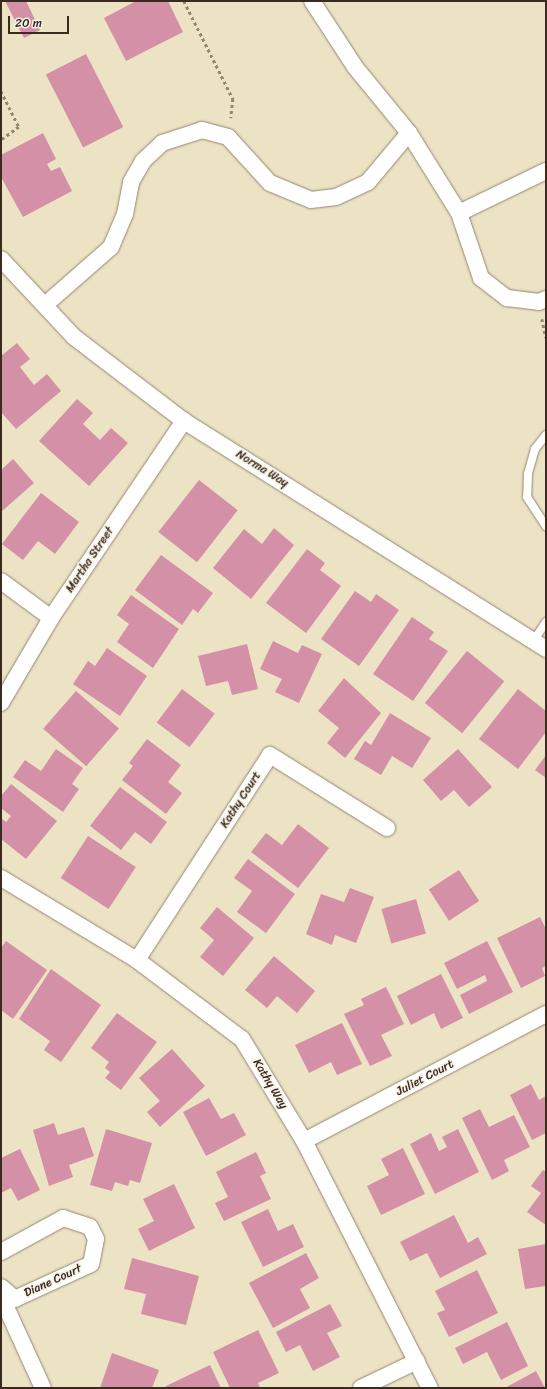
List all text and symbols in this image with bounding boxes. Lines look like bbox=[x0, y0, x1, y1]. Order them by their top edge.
scale bar bbox=[10, 8, 71, 34]
text: 20 m bbox=[15, 12, 42, 34]
street label: Norma Way bbox=[233, 447, 291, 491]
street label: Martha Street bbox=[63, 524, 117, 596]
street label: Kathy Court bbox=[217, 769, 265, 831]
street label: Kathy Way bbox=[250, 1056, 290, 1112]
street label: Juliet Court bbox=[394, 1057, 456, 1099]
street label: Diane Court bbox=[22, 1261, 84, 1301]

